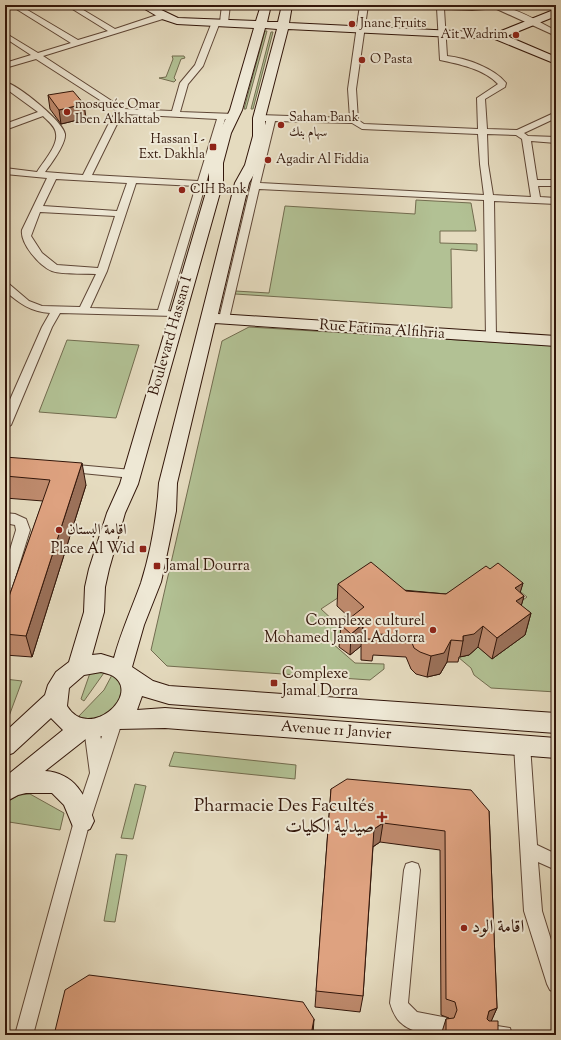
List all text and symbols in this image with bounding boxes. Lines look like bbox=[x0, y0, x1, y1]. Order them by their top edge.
place label: Jnane Fruits bbox=[359, 15, 426, 33]
marker: Jnane Fruits bbox=[347, 19, 357, 29]
place label: Ait Wadrim bbox=[441, 26, 508, 44]
marker: Ait Wadrim bbox=[511, 30, 521, 40]
place label: O Pasta bbox=[370, 51, 413, 69]
marker: O Pasta bbox=[357, 55, 367, 65]
place label: mosquée Omar Iben Alkhattab bbox=[75, 96, 160, 129]
marker: mosquée Omar Iben Alkhattab bbox=[62, 107, 72, 117]
place label: Saham Bank سهام بنك bbox=[289, 109, 359, 143]
marker: Saham Bank سهام بنك bbox=[276, 120, 286, 130]
place label: Hassan I - Ext. Dakhla bbox=[139, 131, 205, 164]
marker: Hassan I - Ext. Dakhla bbox=[208, 142, 218, 152]
place label: Agadir Al Fiddia bbox=[276, 151, 369, 169]
marker: Agadir Al Fiddia bbox=[263, 155, 273, 165]
place label: CIH Bank bbox=[190, 181, 247, 199]
marker: CIH Bank bbox=[177, 185, 187, 195]
street label: Boulevard Hassan I bbox=[144, 274, 198, 398]
street label: Rue Fatima Alfihria bbox=[318, 315, 446, 345]
place label: اقامة البستان bbox=[67, 520, 127, 541]
marker: اقامة البستان bbox=[54, 525, 64, 535]
place label: Place Al Wid bbox=[51, 539, 136, 560]
marker: Place Al Wid bbox=[138, 544, 148, 554]
place label: Jamal Dourra bbox=[164, 556, 250, 577]
marker: Jamal Dourra bbox=[152, 561, 162, 571]
place label: Complexe culturel Mohamed Jamal Addorra bbox=[264, 611, 425, 649]
marker: Complexe culturel Mohamed Jamal Addorra bbox=[428, 625, 438, 635]
place label: Complexe Jamal Dorra bbox=[281, 664, 358, 702]
marker: Complexe Jamal Dorra bbox=[269, 678, 279, 688]
street label: Avenue 11 Janvier bbox=[280, 717, 392, 745]
place label: Pharmacie Des Facultés صيدلية الكليات bbox=[194, 794, 374, 841]
marker: Pharmacie Des Facultés صيدلية الكليات bbox=[377, 812, 387, 822]
place label: اقامة الود bbox=[472, 915, 524, 941]
marker: اقامة الود bbox=[459, 923, 469, 933]

